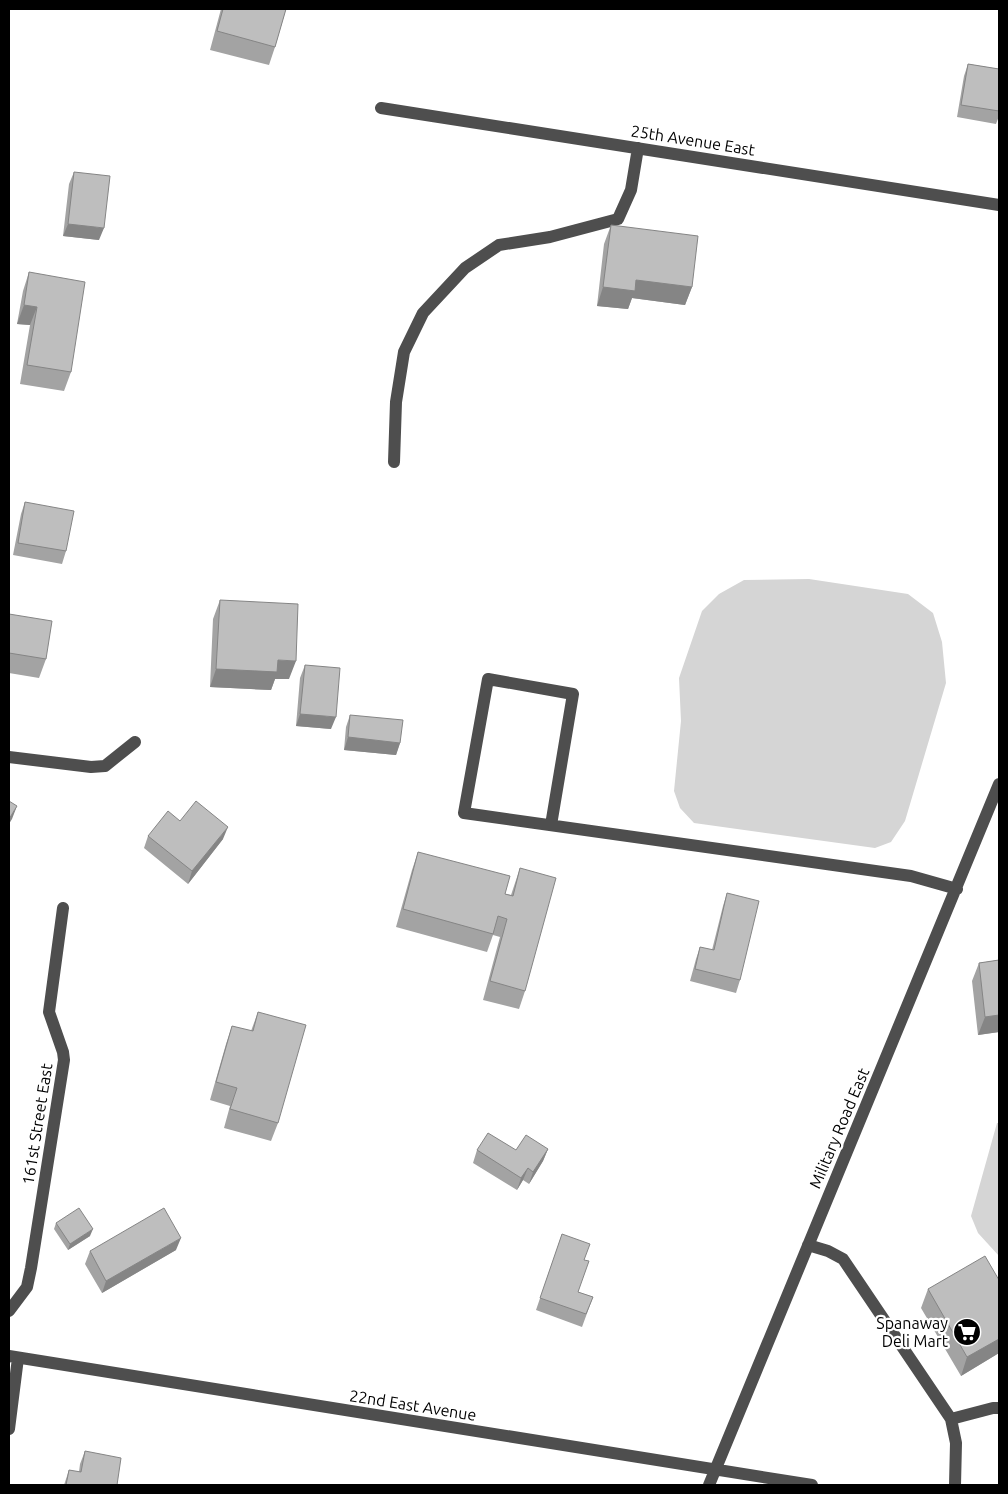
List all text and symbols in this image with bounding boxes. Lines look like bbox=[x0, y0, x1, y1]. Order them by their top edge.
street label: 25th Avenue East bbox=[630, 121, 757, 159]
street label: 161st Street East bbox=[19, 1061, 56, 1186]
street label: Military Road East bbox=[805, 1064, 873, 1191]
place label: Spanaway Deli Mart bbox=[876, 1314, 949, 1350]
supermarket icon: Spanaway Deli Mart bbox=[952, 1317, 982, 1347]
street label: 22nd East Avenue bbox=[348, 1386, 478, 1424]

